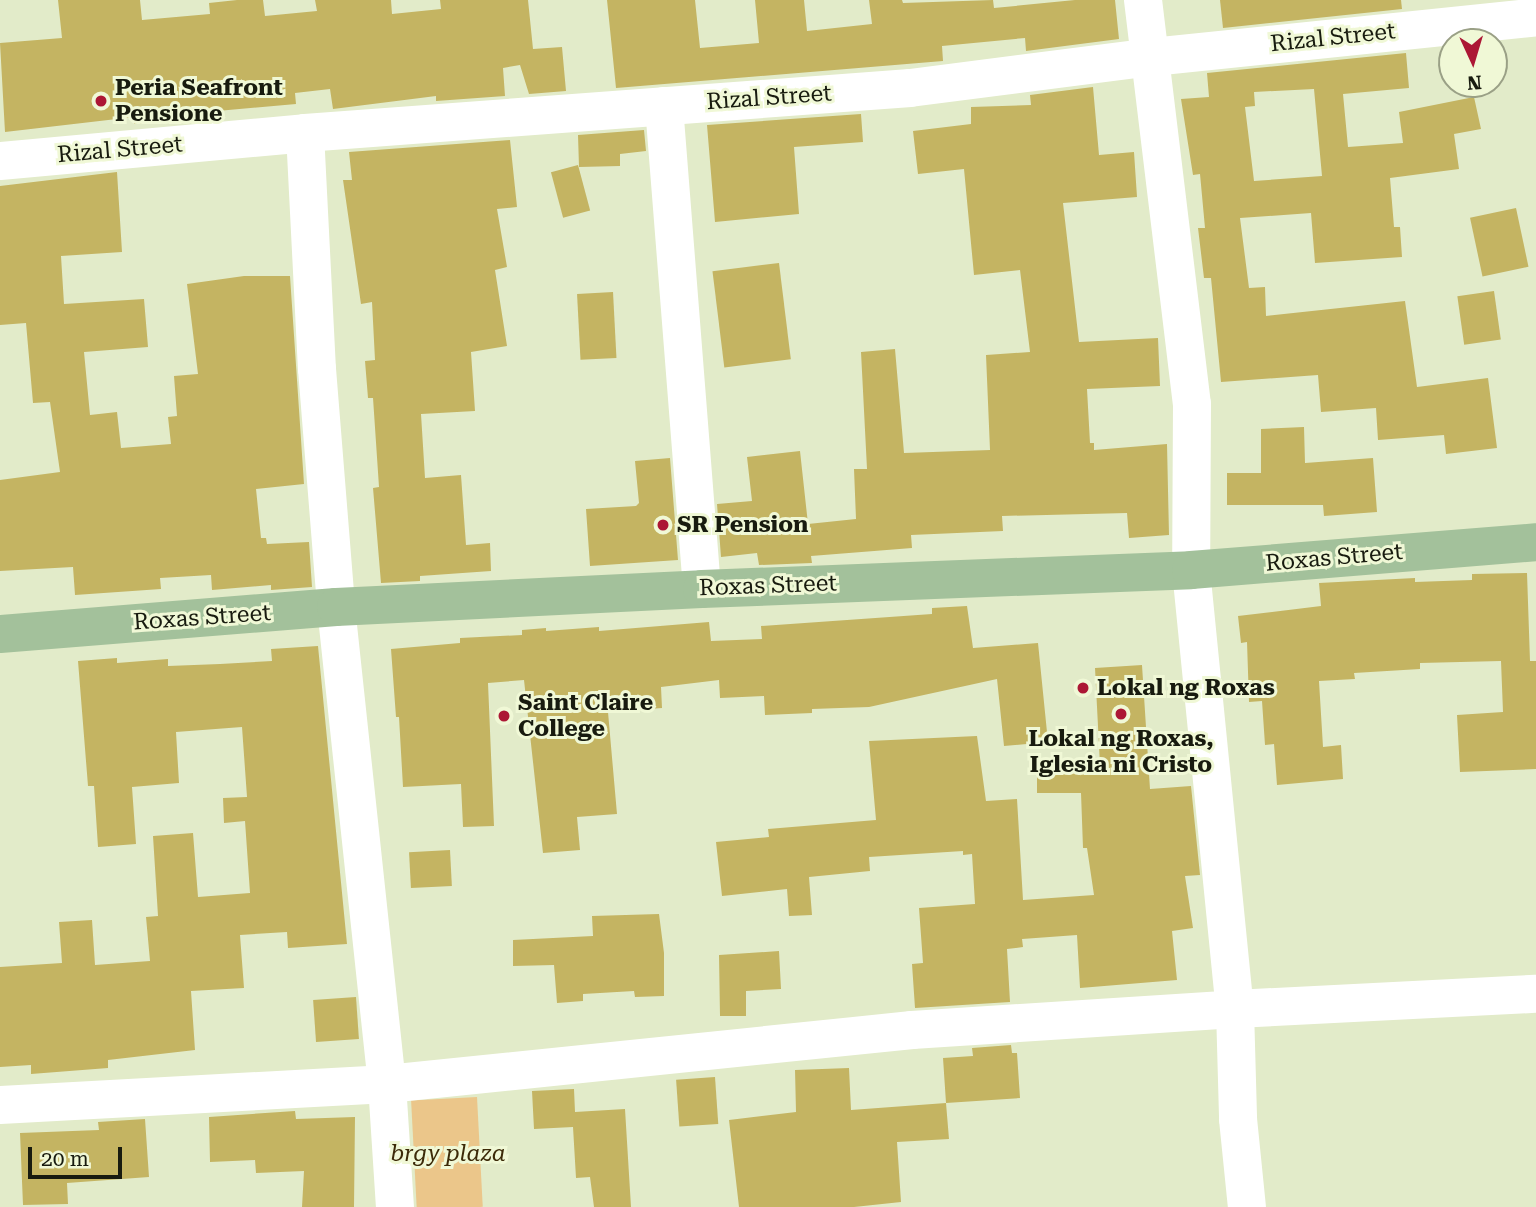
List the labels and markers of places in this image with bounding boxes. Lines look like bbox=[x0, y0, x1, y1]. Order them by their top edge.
place label: Peria Seafront Pensione bbox=[115, 74, 283, 128]
marker: Peria Seafront Pensione bbox=[93, 93, 109, 109]
place label: SR Pension bbox=[677, 511, 808, 539]
marker: SR Pension bbox=[655, 517, 671, 533]
place label: Lokal ng Roxas bbox=[1097, 674, 1275, 702]
marker: Lokal ng Roxas bbox=[1075, 680, 1091, 696]
place label: Saint Claire College bbox=[518, 689, 653, 743]
marker: Lokal ng Roxas, Iglesia ni Cristo bbox=[1113, 706, 1129, 722]
marker: Saint Claire College bbox=[496, 708, 512, 724]
place label: Lokal ng Roxas, Iglesia ni Cristo bbox=[1028, 725, 1214, 779]

